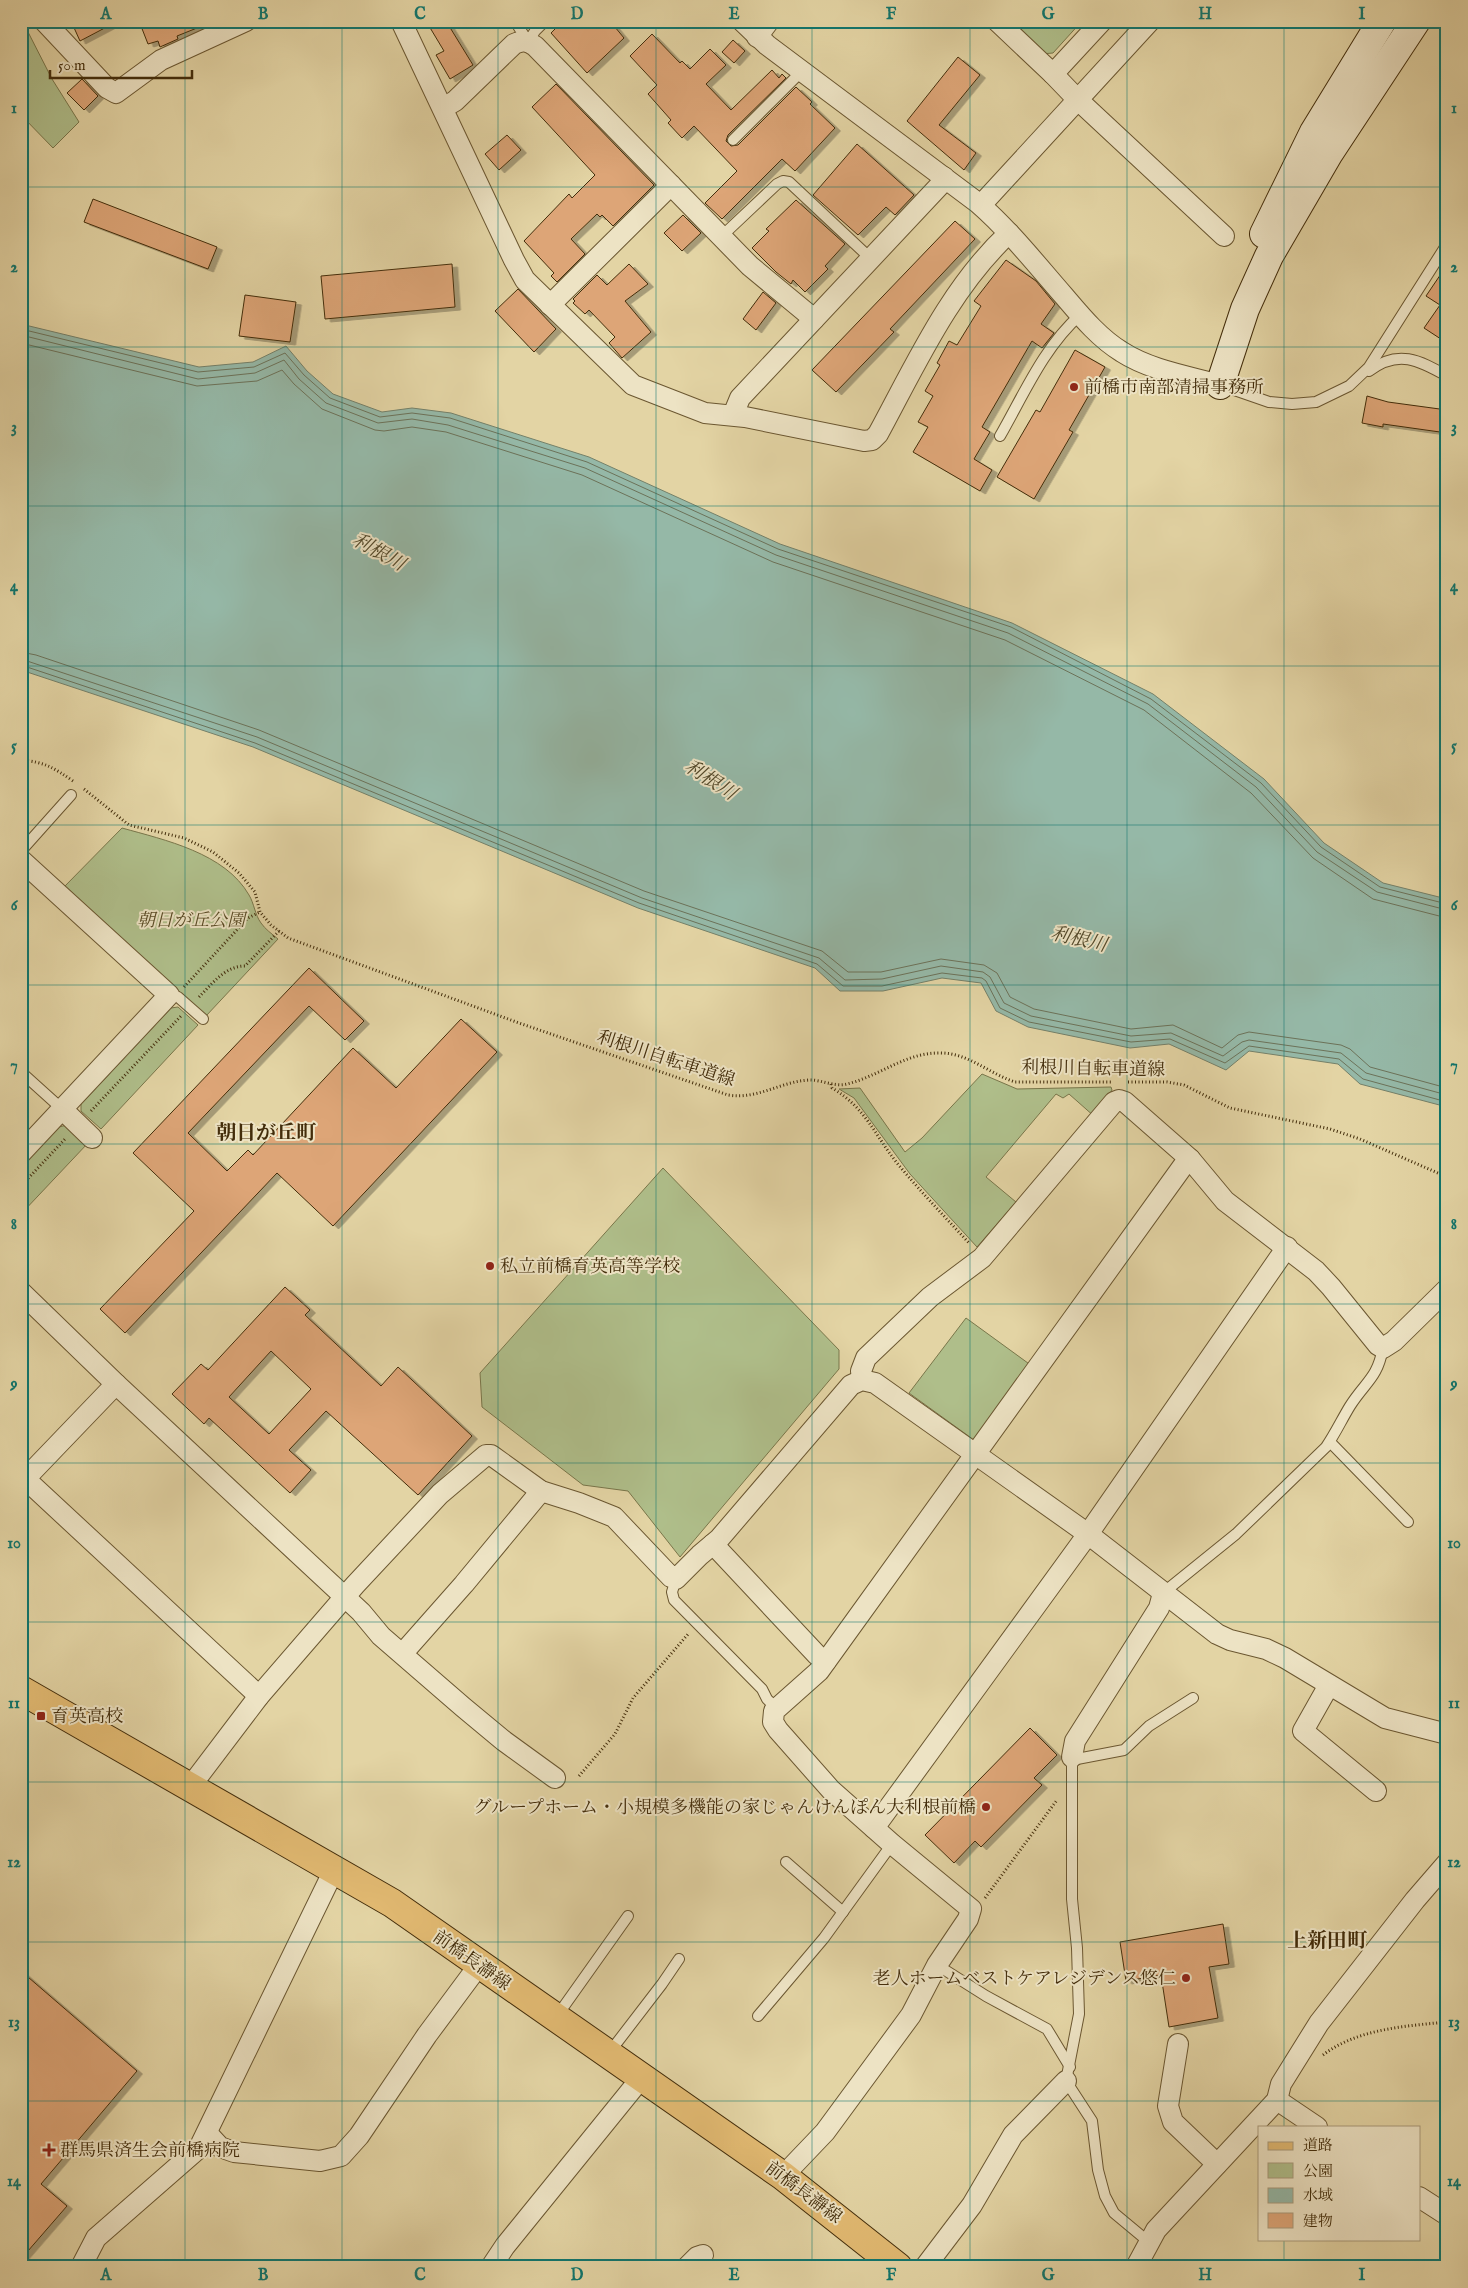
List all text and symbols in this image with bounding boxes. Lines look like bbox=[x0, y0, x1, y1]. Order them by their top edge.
text: A bbox=[100, 5, 113, 25]
text: B bbox=[258, 5, 269, 25]
text: C bbox=[414, 5, 426, 25]
text: D bbox=[571, 5, 584, 25]
text: E bbox=[728, 5, 740, 25]
text: F bbox=[886, 5, 897, 25]
text: G bbox=[1042, 5, 1055, 25]
text: H bbox=[1198, 5, 1212, 25]
text: I bbox=[1359, 5, 1366, 25]
scale bar bbox=[50, 48, 192, 80]
text: 50 m bbox=[58, 56, 86, 75]
text: 1 bbox=[11, 99, 17, 119]
text: 1 bbox=[1451, 99, 1457, 119]
text: 2 bbox=[10, 258, 18, 278]
text: 2 bbox=[1450, 258, 1458, 278]
place label: 前橋市南部清掃事務所 bbox=[1084, 377, 1264, 400]
marker: 前橋市南部清掃事務所 bbox=[1068, 381, 1080, 393]
text: 3 bbox=[11, 418, 17, 438]
text: 3 bbox=[1451, 418, 1457, 438]
water label: 利根川 bbox=[347, 528, 411, 578]
text: 4 bbox=[10, 577, 19, 597]
text: 4 bbox=[1450, 577, 1459, 597]
text: 5 bbox=[11, 737, 17, 757]
text: 5 bbox=[1451, 737, 1457, 757]
water label: 利根川 bbox=[679, 755, 742, 807]
text: 6 bbox=[11, 896, 19, 916]
text: 6 bbox=[1451, 896, 1459, 916]
park label: 朝日が丘公園 bbox=[137, 910, 248, 933]
water label: 利根川 bbox=[1048, 922, 1111, 959]
street label: 利根川自転車道線 bbox=[594, 1026, 738, 1093]
text: 7 bbox=[10, 1056, 18, 1076]
text: 7 bbox=[1450, 1056, 1458, 1076]
street label: 利根川自転車道線 bbox=[1021, 1057, 1165, 1082]
district label: 朝日が丘町 bbox=[216, 1121, 317, 1146]
text: 8 bbox=[11, 1215, 17, 1235]
text: 8 bbox=[1451, 1215, 1457, 1235]
place label: 私立前橋育英高等学校 bbox=[500, 1256, 680, 1279]
marker: 私立前橋育英高等学校 bbox=[484, 1260, 496, 1272]
text: 9 bbox=[10, 1375, 18, 1395]
text: 9 bbox=[1450, 1375, 1458, 1395]
text: 10 bbox=[7, 1534, 21, 1554]
text: 10 bbox=[1447, 1534, 1461, 1554]
text: 11 bbox=[8, 1694, 20, 1714]
text: 11 bbox=[1448, 1694, 1460, 1714]
place label: 育英高校 bbox=[51, 1706, 123, 1729]
marker: 育英高校 bbox=[35, 1710, 47, 1722]
place label: グループホーム・小規模多機能の家じゃんけんぽん大利根前橋 bbox=[473, 1797, 976, 1820]
marker: グループホーム・小規模多機能の家じゃんけんぽん大利根前橋 bbox=[980, 1801, 992, 1813]
text: 12 bbox=[7, 1853, 21, 1873]
text: 12 bbox=[1447, 1853, 1461, 1873]
street label: 前橋長瀞線 bbox=[428, 1926, 515, 1996]
district label: 上新田町 bbox=[1287, 1929, 1368, 1954]
place label: 老人ホームベストケアレジデンス悠仁 bbox=[872, 1968, 1176, 1991]
marker: 老人ホームベストケアレジデンス悠仁 bbox=[1180, 1972, 1192, 1984]
text: 13 bbox=[8, 2013, 20, 2033]
text: 13 bbox=[1448, 2013, 1460, 2033]
legend bbox=[1258, 2126, 1420, 2240]
text: 道路 bbox=[1303, 2136, 1333, 2155]
place label: 群馬県済生会前橋病院 bbox=[60, 2140, 240, 2163]
marker: 群馬県済生会前橋病院 bbox=[42, 2143, 56, 2157]
street label: 前橋長瀞線 bbox=[760, 2157, 846, 2229]
text: 公園 bbox=[1303, 2162, 1333, 2181]
text: 14 bbox=[7, 2172, 22, 2192]
text: 14 bbox=[1447, 2172, 1462, 2192]
text: 水域 bbox=[1303, 2186, 1333, 2205]
text: 建物 bbox=[1303, 2212, 1333, 2231]
text: A bbox=[100, 2266, 113, 2286]
text: B bbox=[258, 2266, 269, 2286]
text: C bbox=[414, 2266, 426, 2286]
text: D bbox=[571, 2266, 584, 2286]
text: E bbox=[728, 2266, 740, 2286]
text: F bbox=[886, 2266, 897, 2286]
text: G bbox=[1042, 2266, 1055, 2286]
text: H bbox=[1198, 2266, 1212, 2286]
text: I bbox=[1359, 2266, 1366, 2286]

